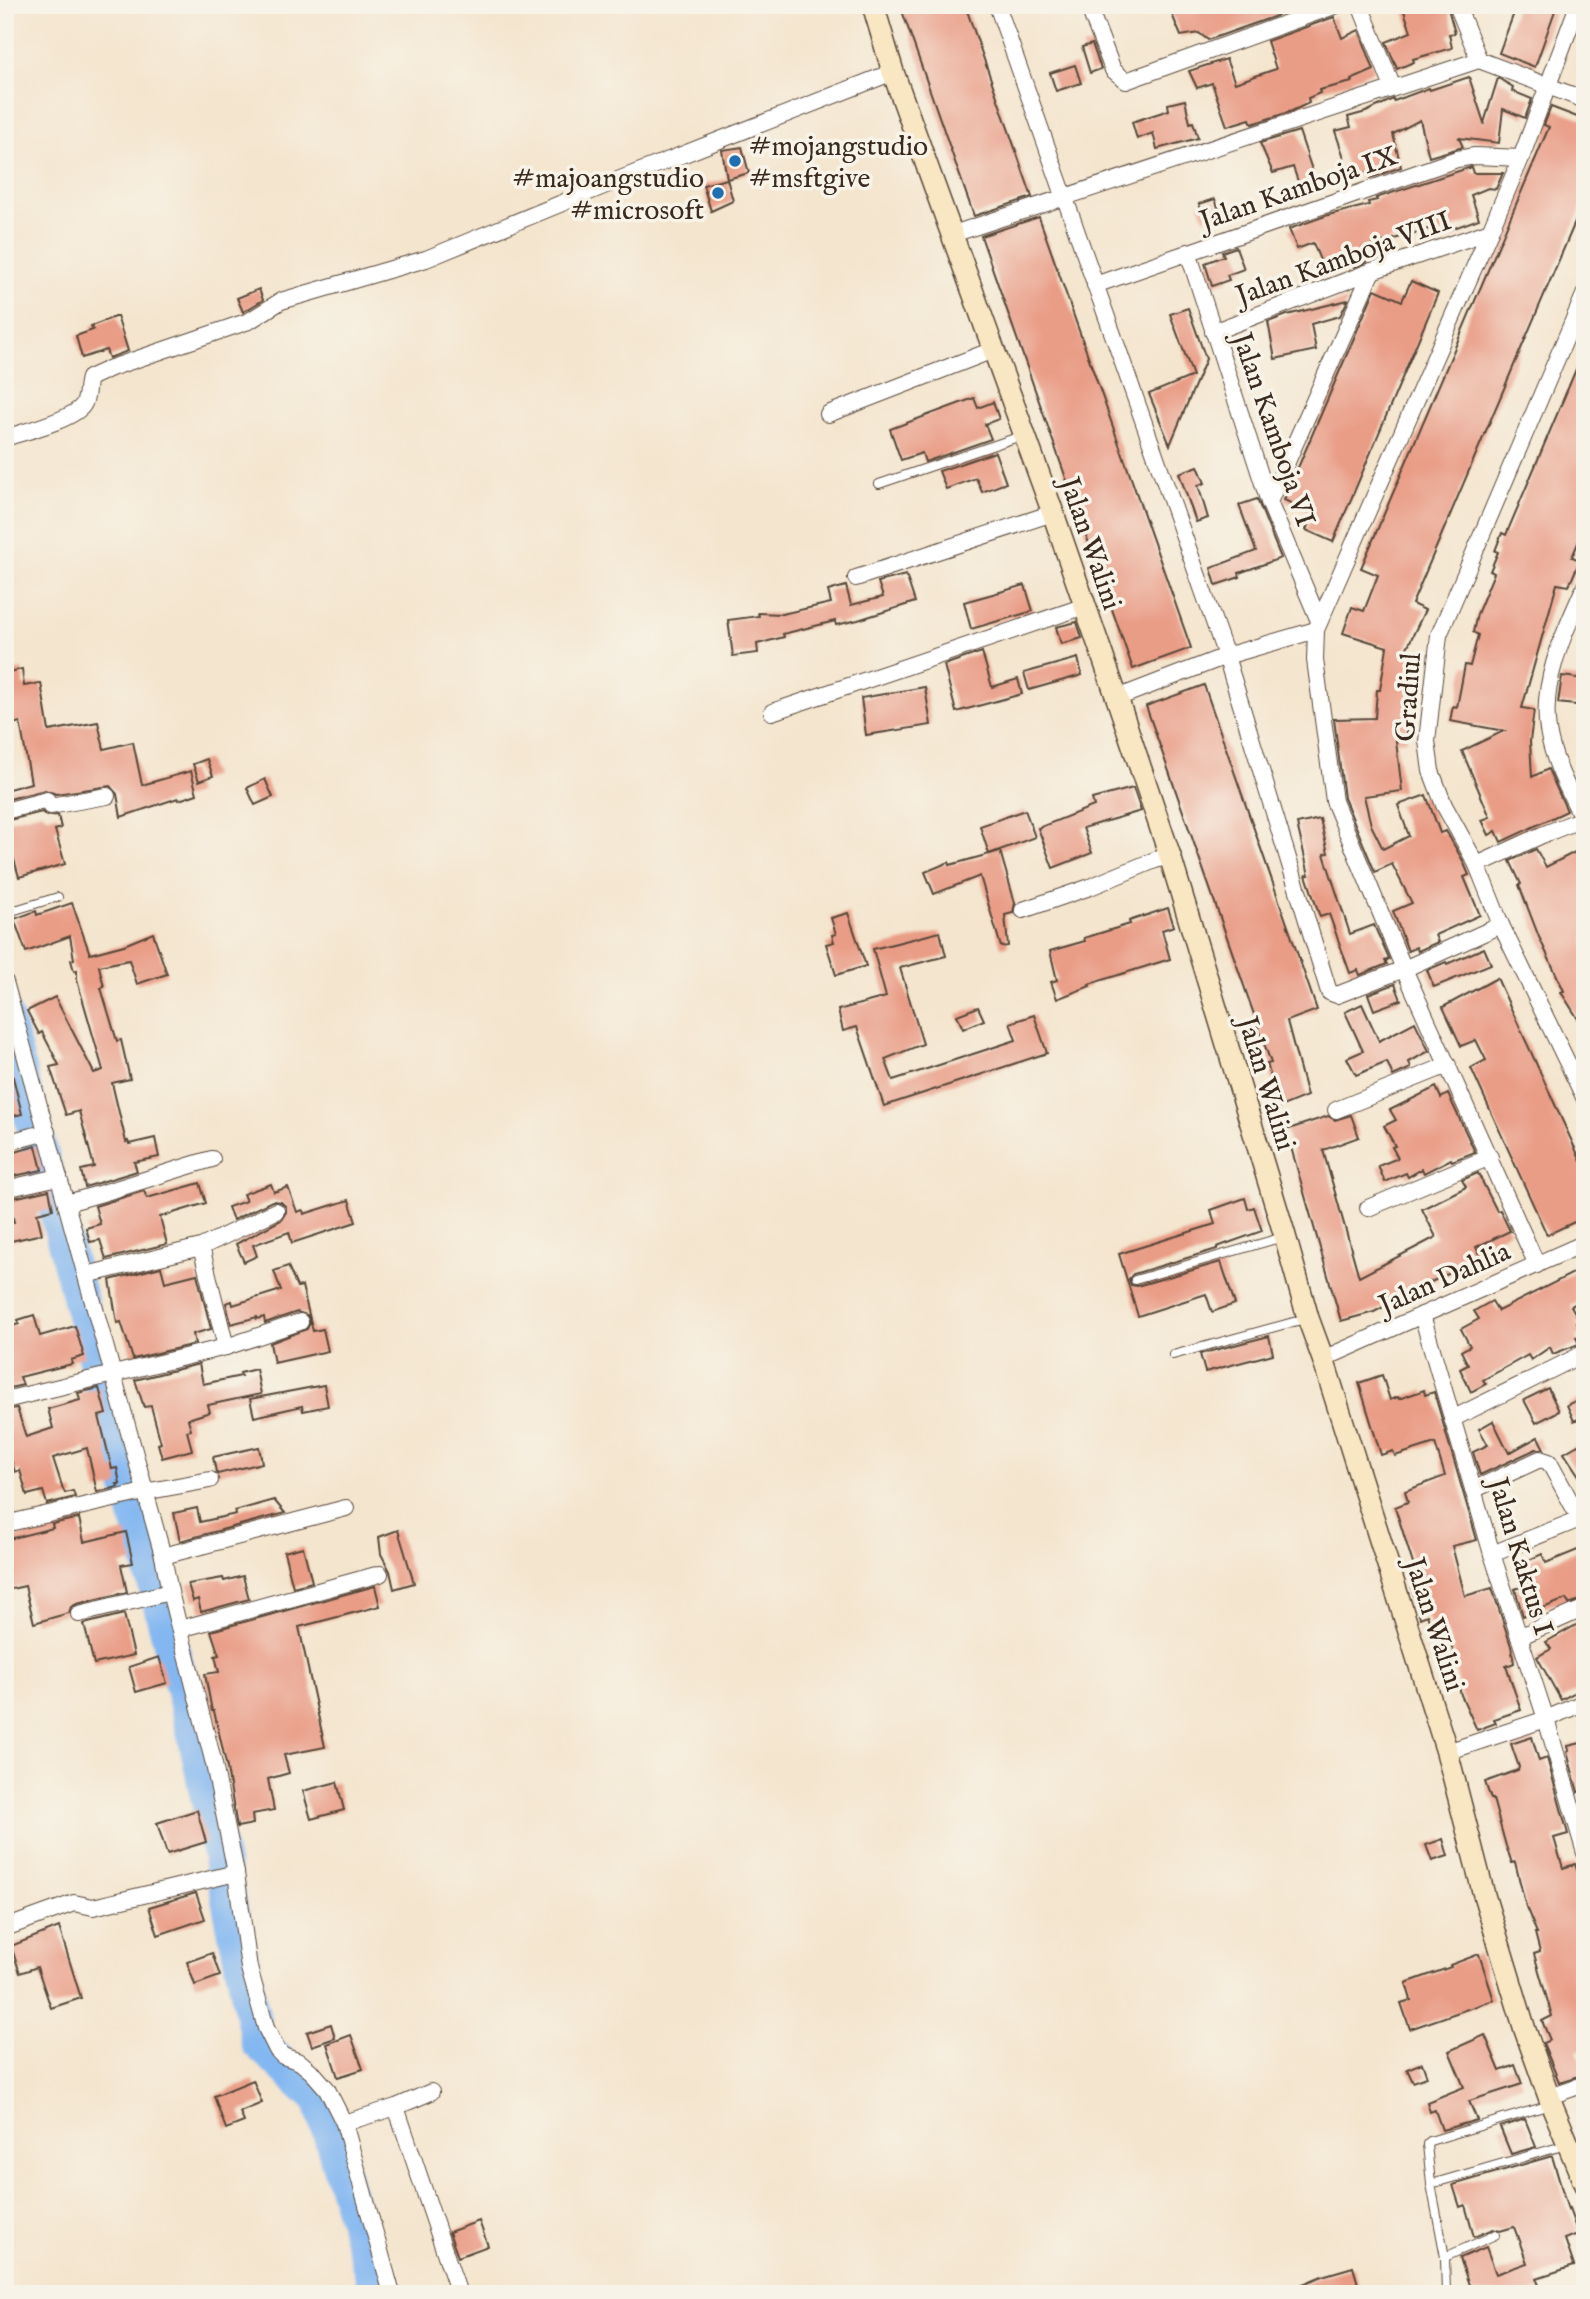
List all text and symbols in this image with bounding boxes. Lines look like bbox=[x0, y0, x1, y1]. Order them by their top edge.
place label: #mojangstudio #msftgive bbox=[749, 130, 928, 197]
street label: Jalan Kamboja IX bbox=[1192, 139, 1403, 241]
marker: #mojangstudio #msftgive bbox=[727, 153, 743, 169]
place label: #majoangstudio #microsoft bbox=[513, 162, 704, 229]
marker: #majoangstudio #microsoft bbox=[710, 185, 726, 201]
street label: Jalan Kamboja VIII bbox=[1229, 204, 1456, 316]
street label: Jalan Kamboja VI bbox=[1222, 325, 1322, 531]
street label: Jalan Walini bbox=[1050, 470, 1129, 615]
street label: Gradiul bbox=[1389, 651, 1430, 743]
street label: Jalan Walini bbox=[1228, 1010, 1303, 1155]
street label: Jalan Dahlia bbox=[1371, 1234, 1517, 1325]
street label: Jalan Kaktus I bbox=[1478, 1471, 1560, 1640]
street label: Jalan Walini bbox=[1395, 1551, 1472, 1696]

